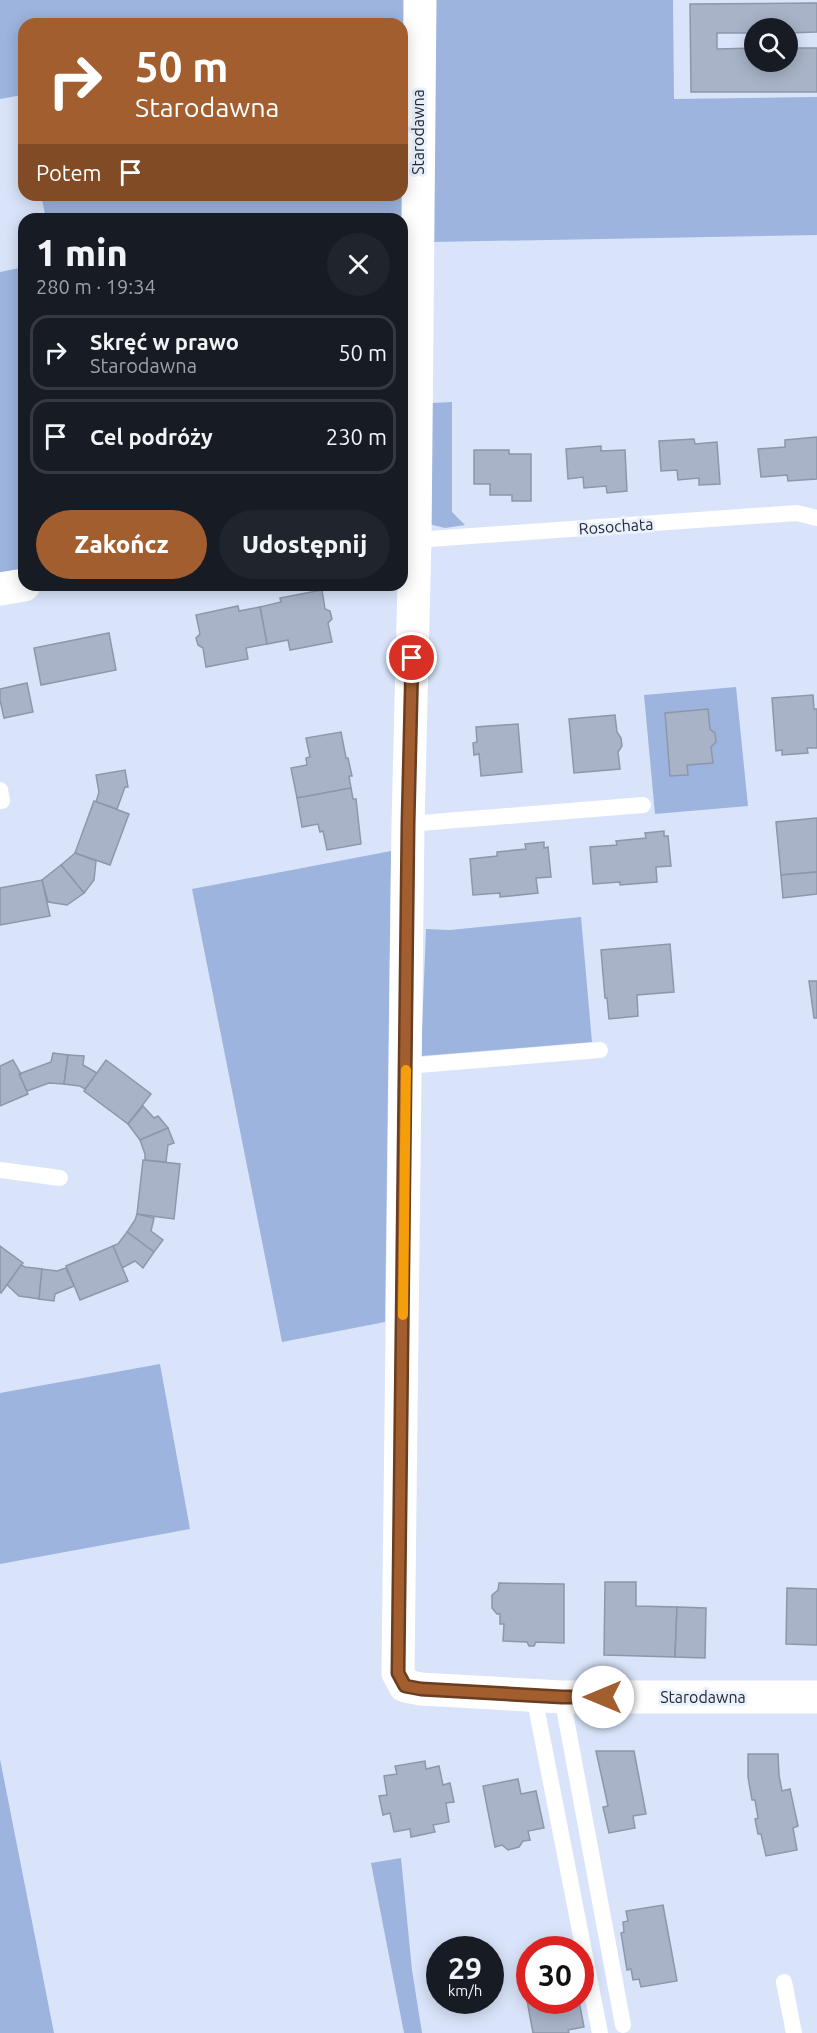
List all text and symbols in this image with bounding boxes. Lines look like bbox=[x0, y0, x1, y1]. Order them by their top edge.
map controls bbox=[744, 18, 798, 72]
button: search bbox=[744, 18, 798, 72]
icon: right bbox=[36, 42, 114, 120]
text: 50 m bbox=[135, 43, 229, 90]
street label: Starodawna bbox=[409, 89, 427, 175]
text: Starodawna bbox=[135, 92, 279, 122]
icon: arrive bbox=[114, 156, 147, 189]
text: Potem bbox=[36, 160, 102, 185]
text: 1 min bbox=[36, 232, 128, 273]
button: close bbox=[327, 233, 390, 296]
text: 280 m · 19:34 bbox=[36, 275, 156, 298]
text: Skręć w prawo bbox=[90, 329, 239, 354]
icon: right bbox=[39, 336, 72, 369]
text: 50 m bbox=[338, 340, 387, 365]
text: Starodawna bbox=[90, 354, 197, 377]
icon: arrive bbox=[39, 420, 72, 453]
text: Cel podróży bbox=[90, 424, 213, 449]
text: 230 m bbox=[326, 424, 387, 449]
button: Zakończ bbox=[36, 510, 207, 579]
button: Udostępnij bbox=[219, 510, 390, 579]
street label: Rosochata bbox=[578, 514, 654, 538]
pin bbox=[386, 632, 437, 683]
icon: arrive bbox=[395, 641, 428, 674]
position arrow bbox=[571, 1665, 635, 1729]
street label: Starodawna bbox=[660, 1688, 746, 1706]
speed limit sign: 30 bbox=[516, 1936, 594, 2014]
text: 29 bbox=[448, 1951, 482, 1985]
text: km/h bbox=[448, 1982, 482, 1999]

